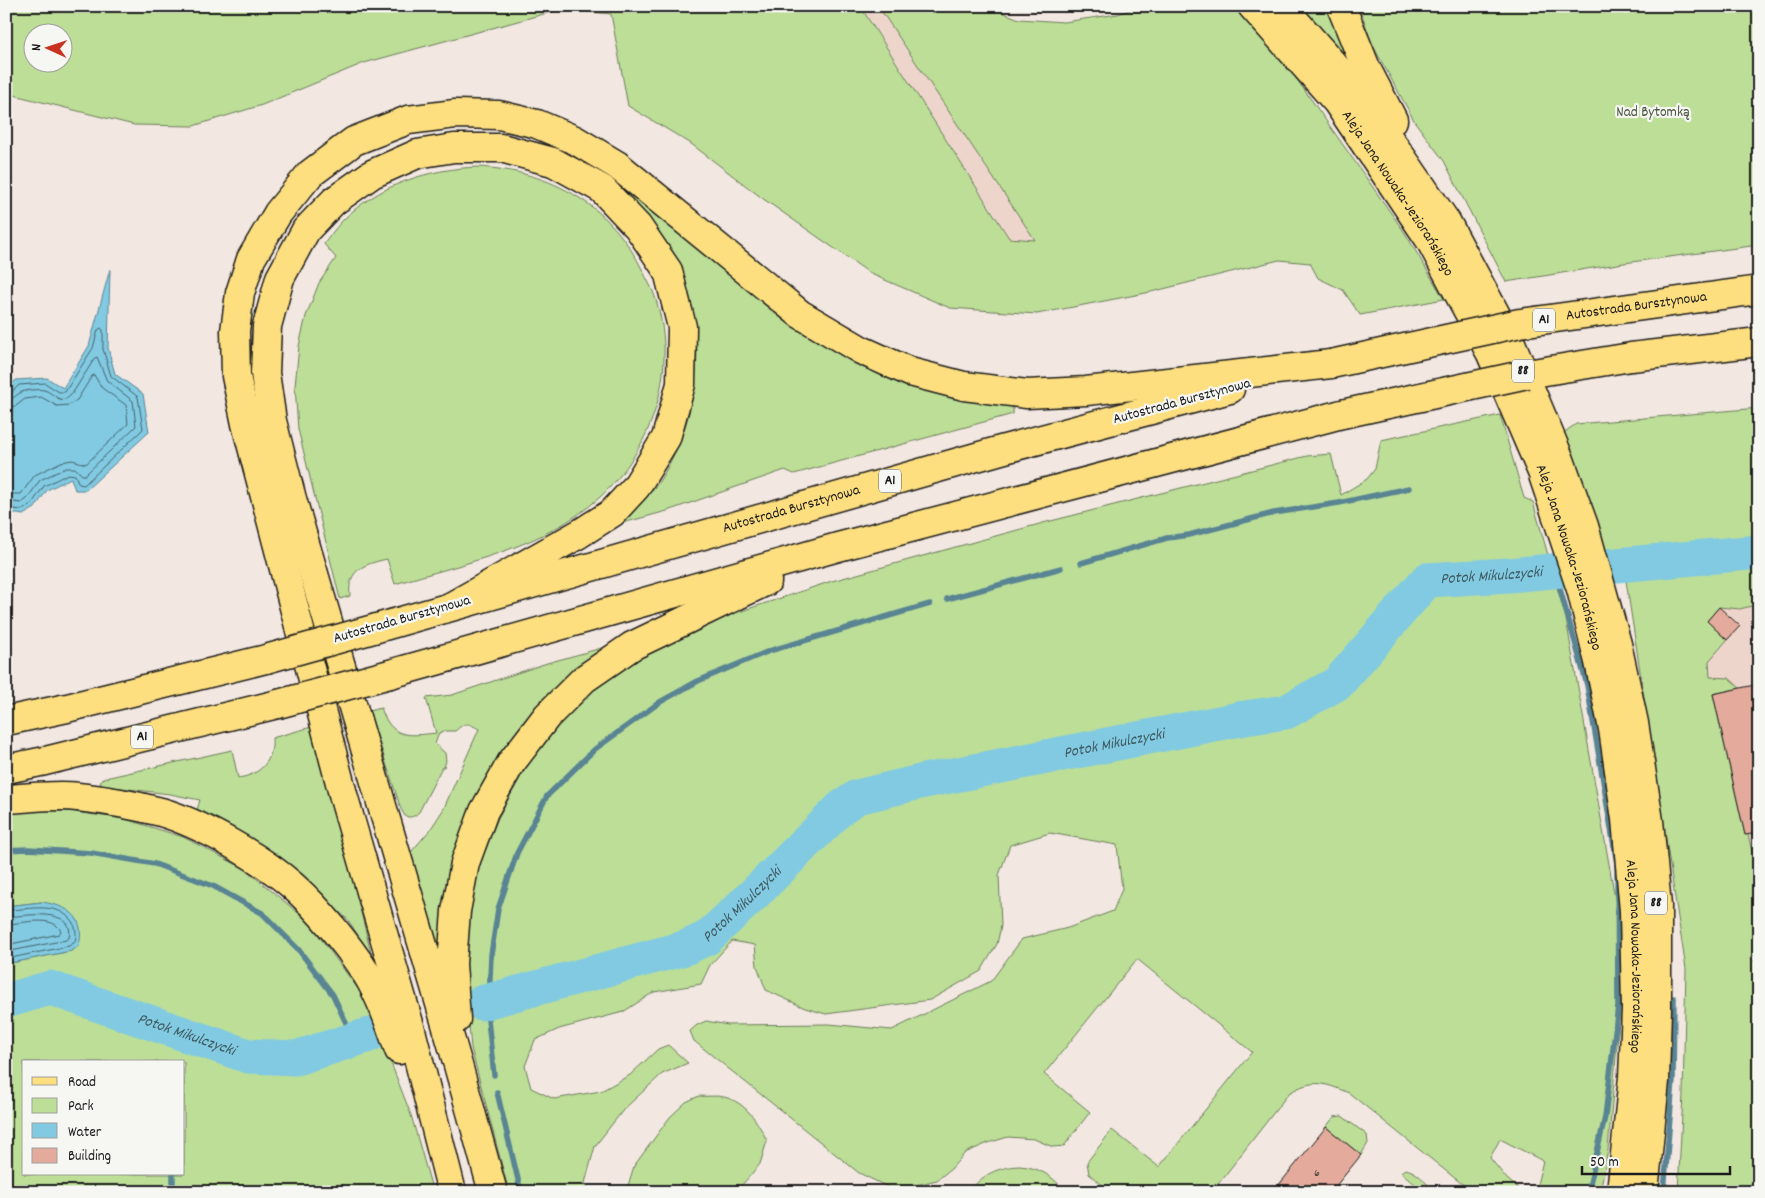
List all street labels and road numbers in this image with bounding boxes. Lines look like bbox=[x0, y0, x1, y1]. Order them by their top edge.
street label: Aleja Jana Nowaka-Jeziorańskiego bbox=[1335, 107, 1459, 281]
street label: Autostrada Bursztynowa bbox=[1565, 286, 1709, 328]
road number: A1 bbox=[1533, 308, 1555, 332]
road number: 88 bbox=[1512, 360, 1534, 382]
street label: Autostrada Bursztynowa bbox=[1111, 373, 1254, 431]
street label: Aleja Jana Nowaka-Jeziorańskiego bbox=[1529, 461, 1607, 653]
road number: A1 bbox=[879, 470, 901, 492]
street label: Autostrada Bursztynowa bbox=[720, 479, 864, 540]
street label: Autostrada Bursztynowa bbox=[331, 590, 474, 650]
road number: A1 bbox=[131, 726, 153, 749]
street label: Aleja Jana Nowaka-Jeziorańskiego bbox=[1619, 859, 1647, 1054]
road number: 88 bbox=[1645, 891, 1667, 914]

